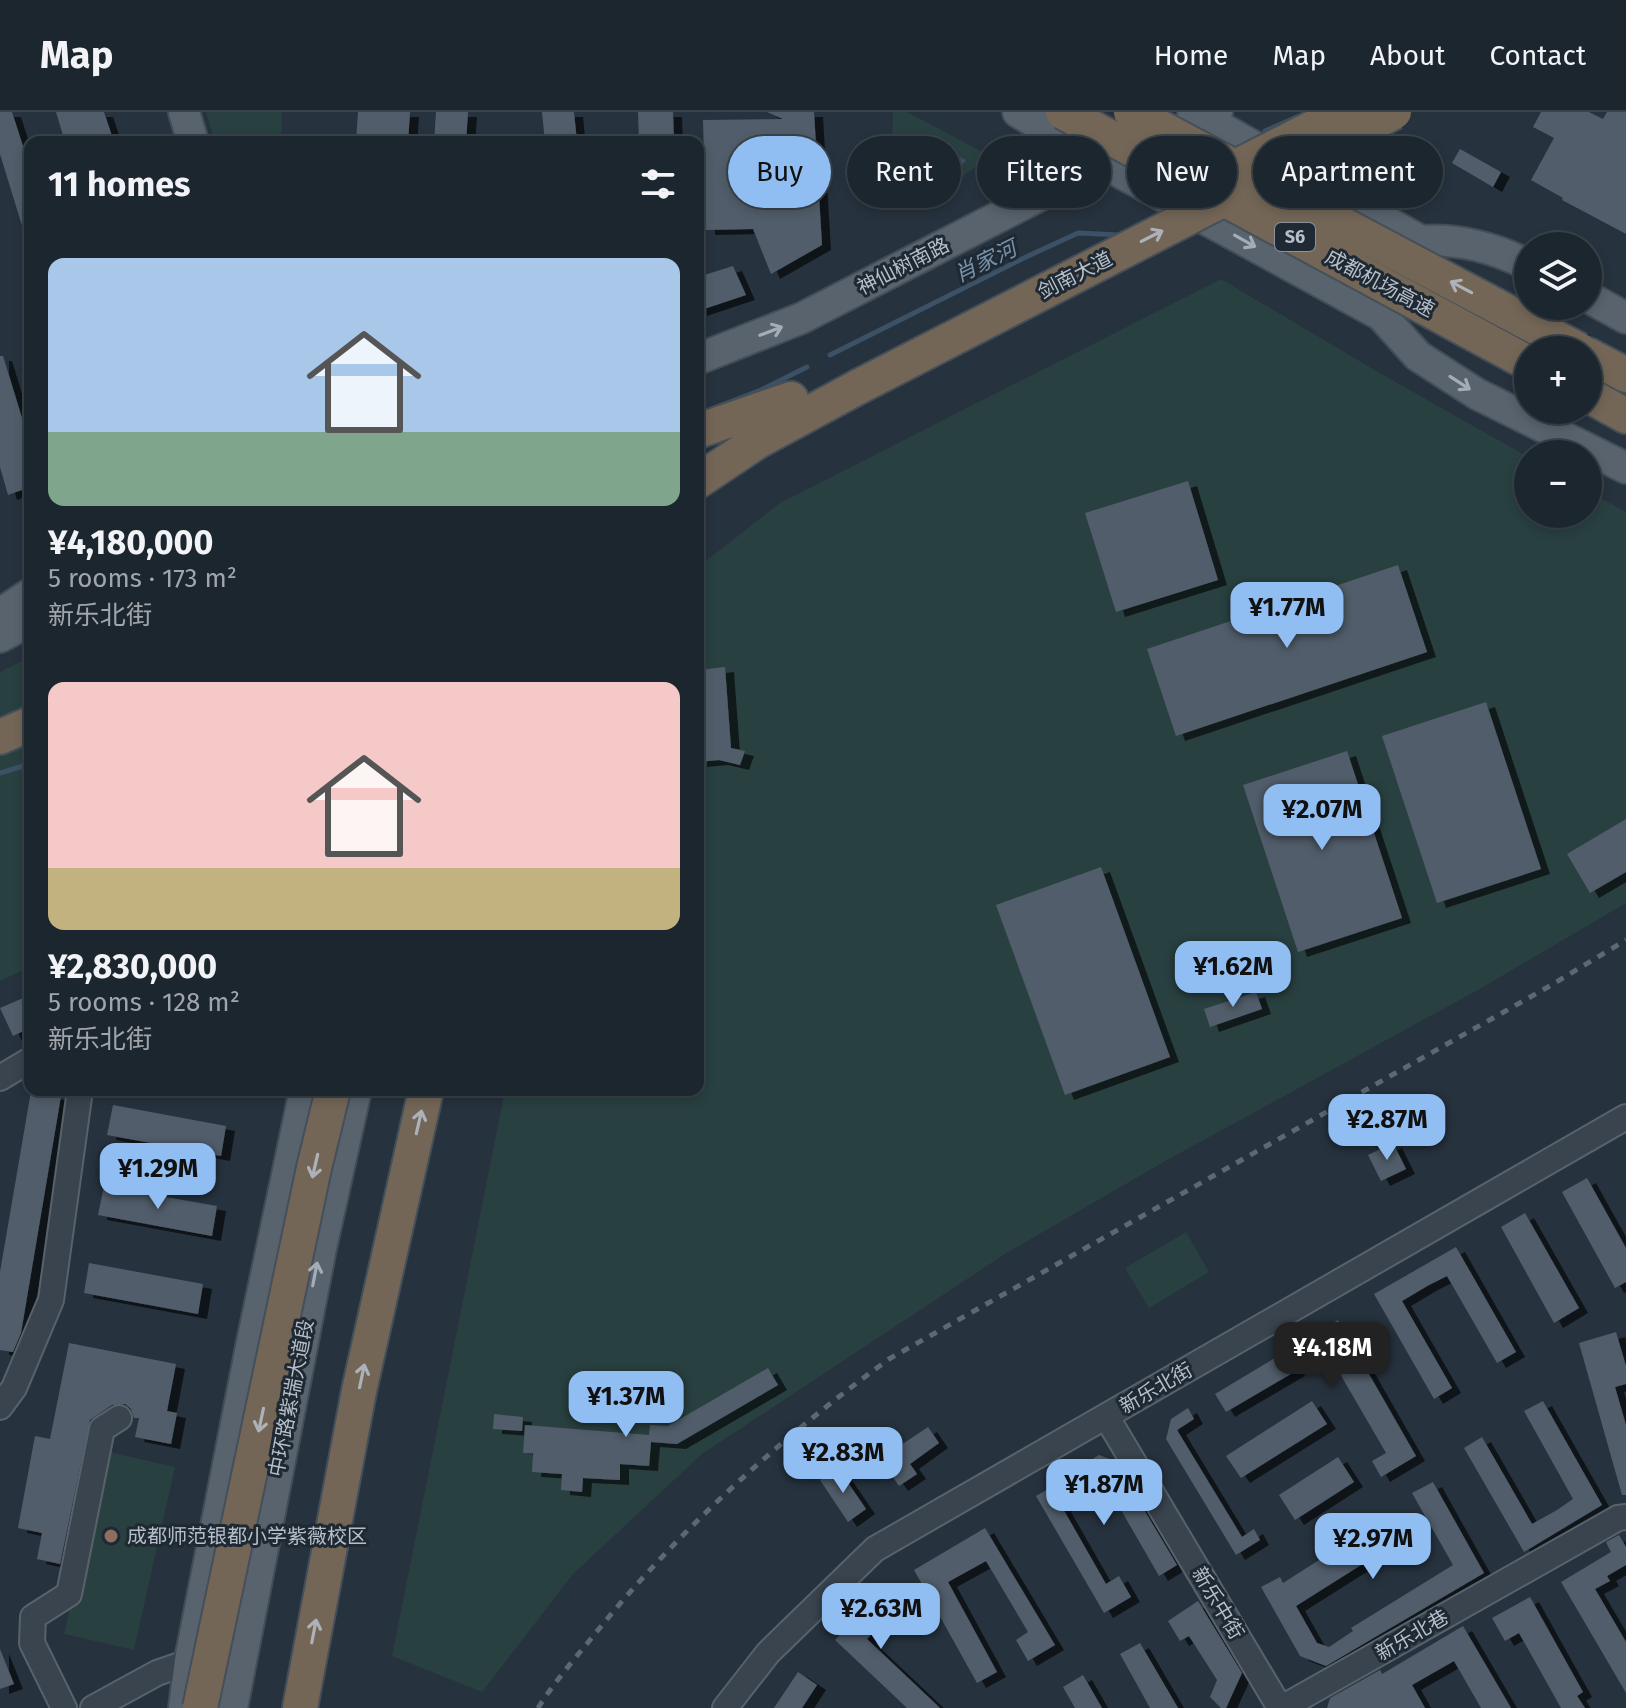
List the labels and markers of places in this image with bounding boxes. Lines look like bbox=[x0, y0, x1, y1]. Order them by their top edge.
pin: ¥1.77M bbox=[1222, 582, 1352, 650]
pin: ¥2.07M bbox=[1257, 784, 1387, 852]
pin: ¥1.62M bbox=[1168, 941, 1298, 1009]
pin: ¥2.87M bbox=[1322, 1094, 1452, 1162]
pin: ¥1.29M bbox=[93, 1143, 223, 1211]
pin: ¥4.18M bbox=[1267, 1322, 1397, 1390]
pin: ¥1.37M bbox=[561, 1371, 691, 1439]
pin: ¥2.83M bbox=[778, 1427, 908, 1495]
pin: ¥1.87M bbox=[1039, 1459, 1169, 1527]
pin: ¥2.97M bbox=[1308, 1513, 1438, 1581]
place label: 成都师范银都小学紫薇校区 bbox=[127, 1524, 367, 1548]
marker: 成都师范银都小学紫薇校区 bbox=[102, 1527, 120, 1545]
pin: ¥2.63M bbox=[816, 1583, 946, 1651]

